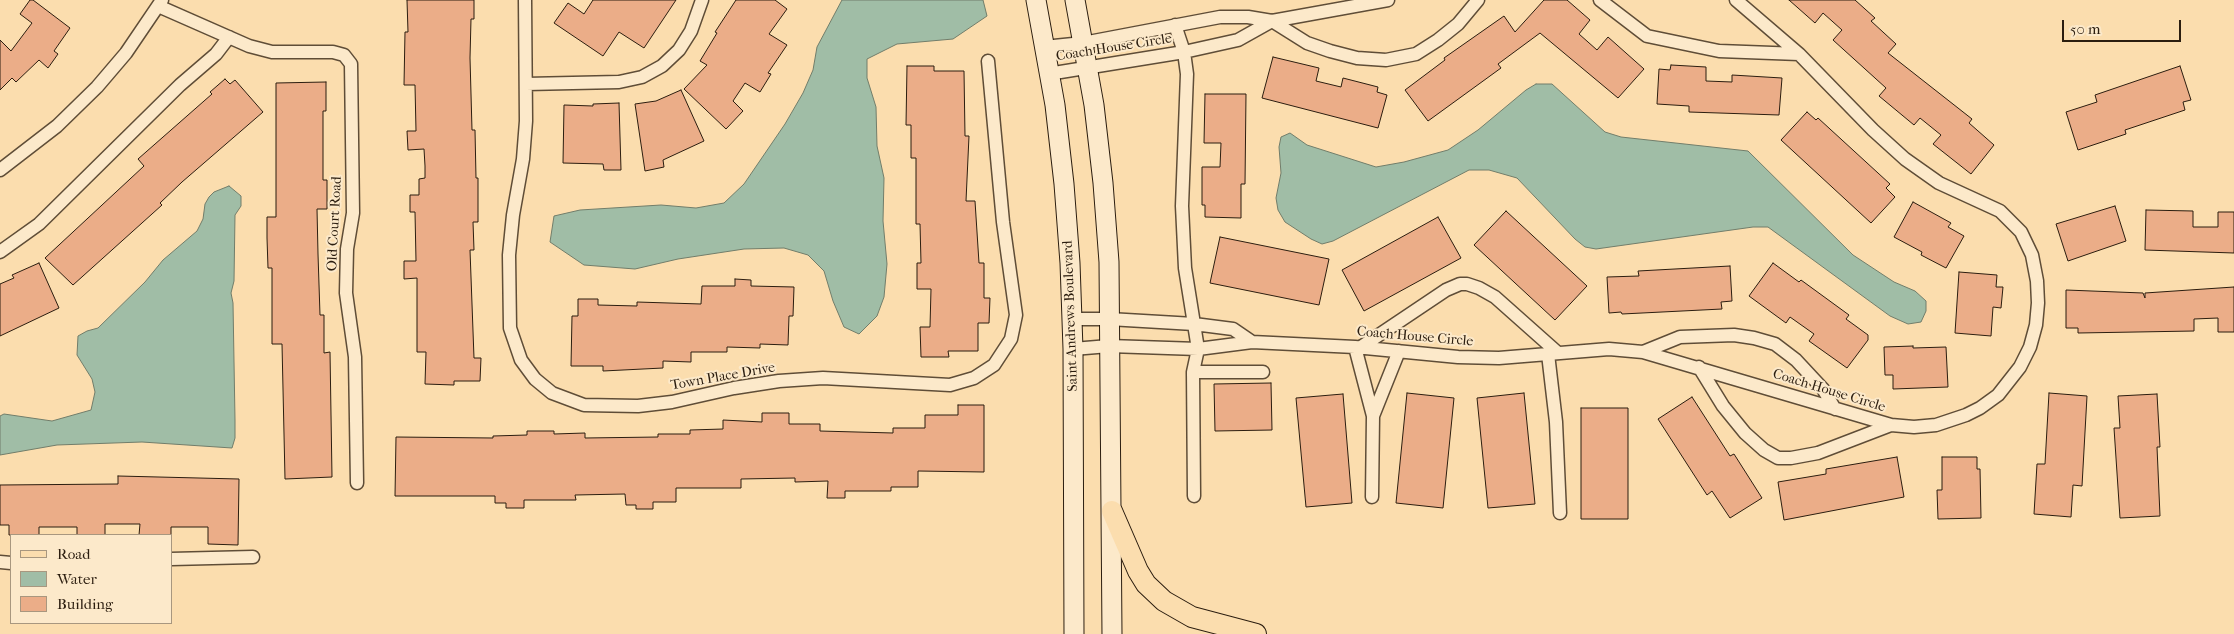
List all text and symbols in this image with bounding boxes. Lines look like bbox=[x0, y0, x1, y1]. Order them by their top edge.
scale bar bbox=[2064, 10, 2183, 42]
text: 50 m bbox=[2070, 20, 2100, 38]
street label: Coach House Circle bbox=[1055, 31, 1173, 65]
street label: Old Court Road bbox=[324, 176, 346, 272]
street label: Saint Andrews Boulevard bbox=[1060, 240, 1082, 392]
street label: Coach House Circle bbox=[1356, 324, 1474, 350]
street label: Town Place Drive bbox=[670, 360, 776, 394]
street label: Coach House Circle bbox=[1771, 366, 1887, 416]
legend bbox=[10, 534, 172, 624]
text: Road bbox=[57, 545, 90, 563]
text: Water bbox=[57, 570, 97, 588]
text: Building bbox=[57, 595, 113, 613]

